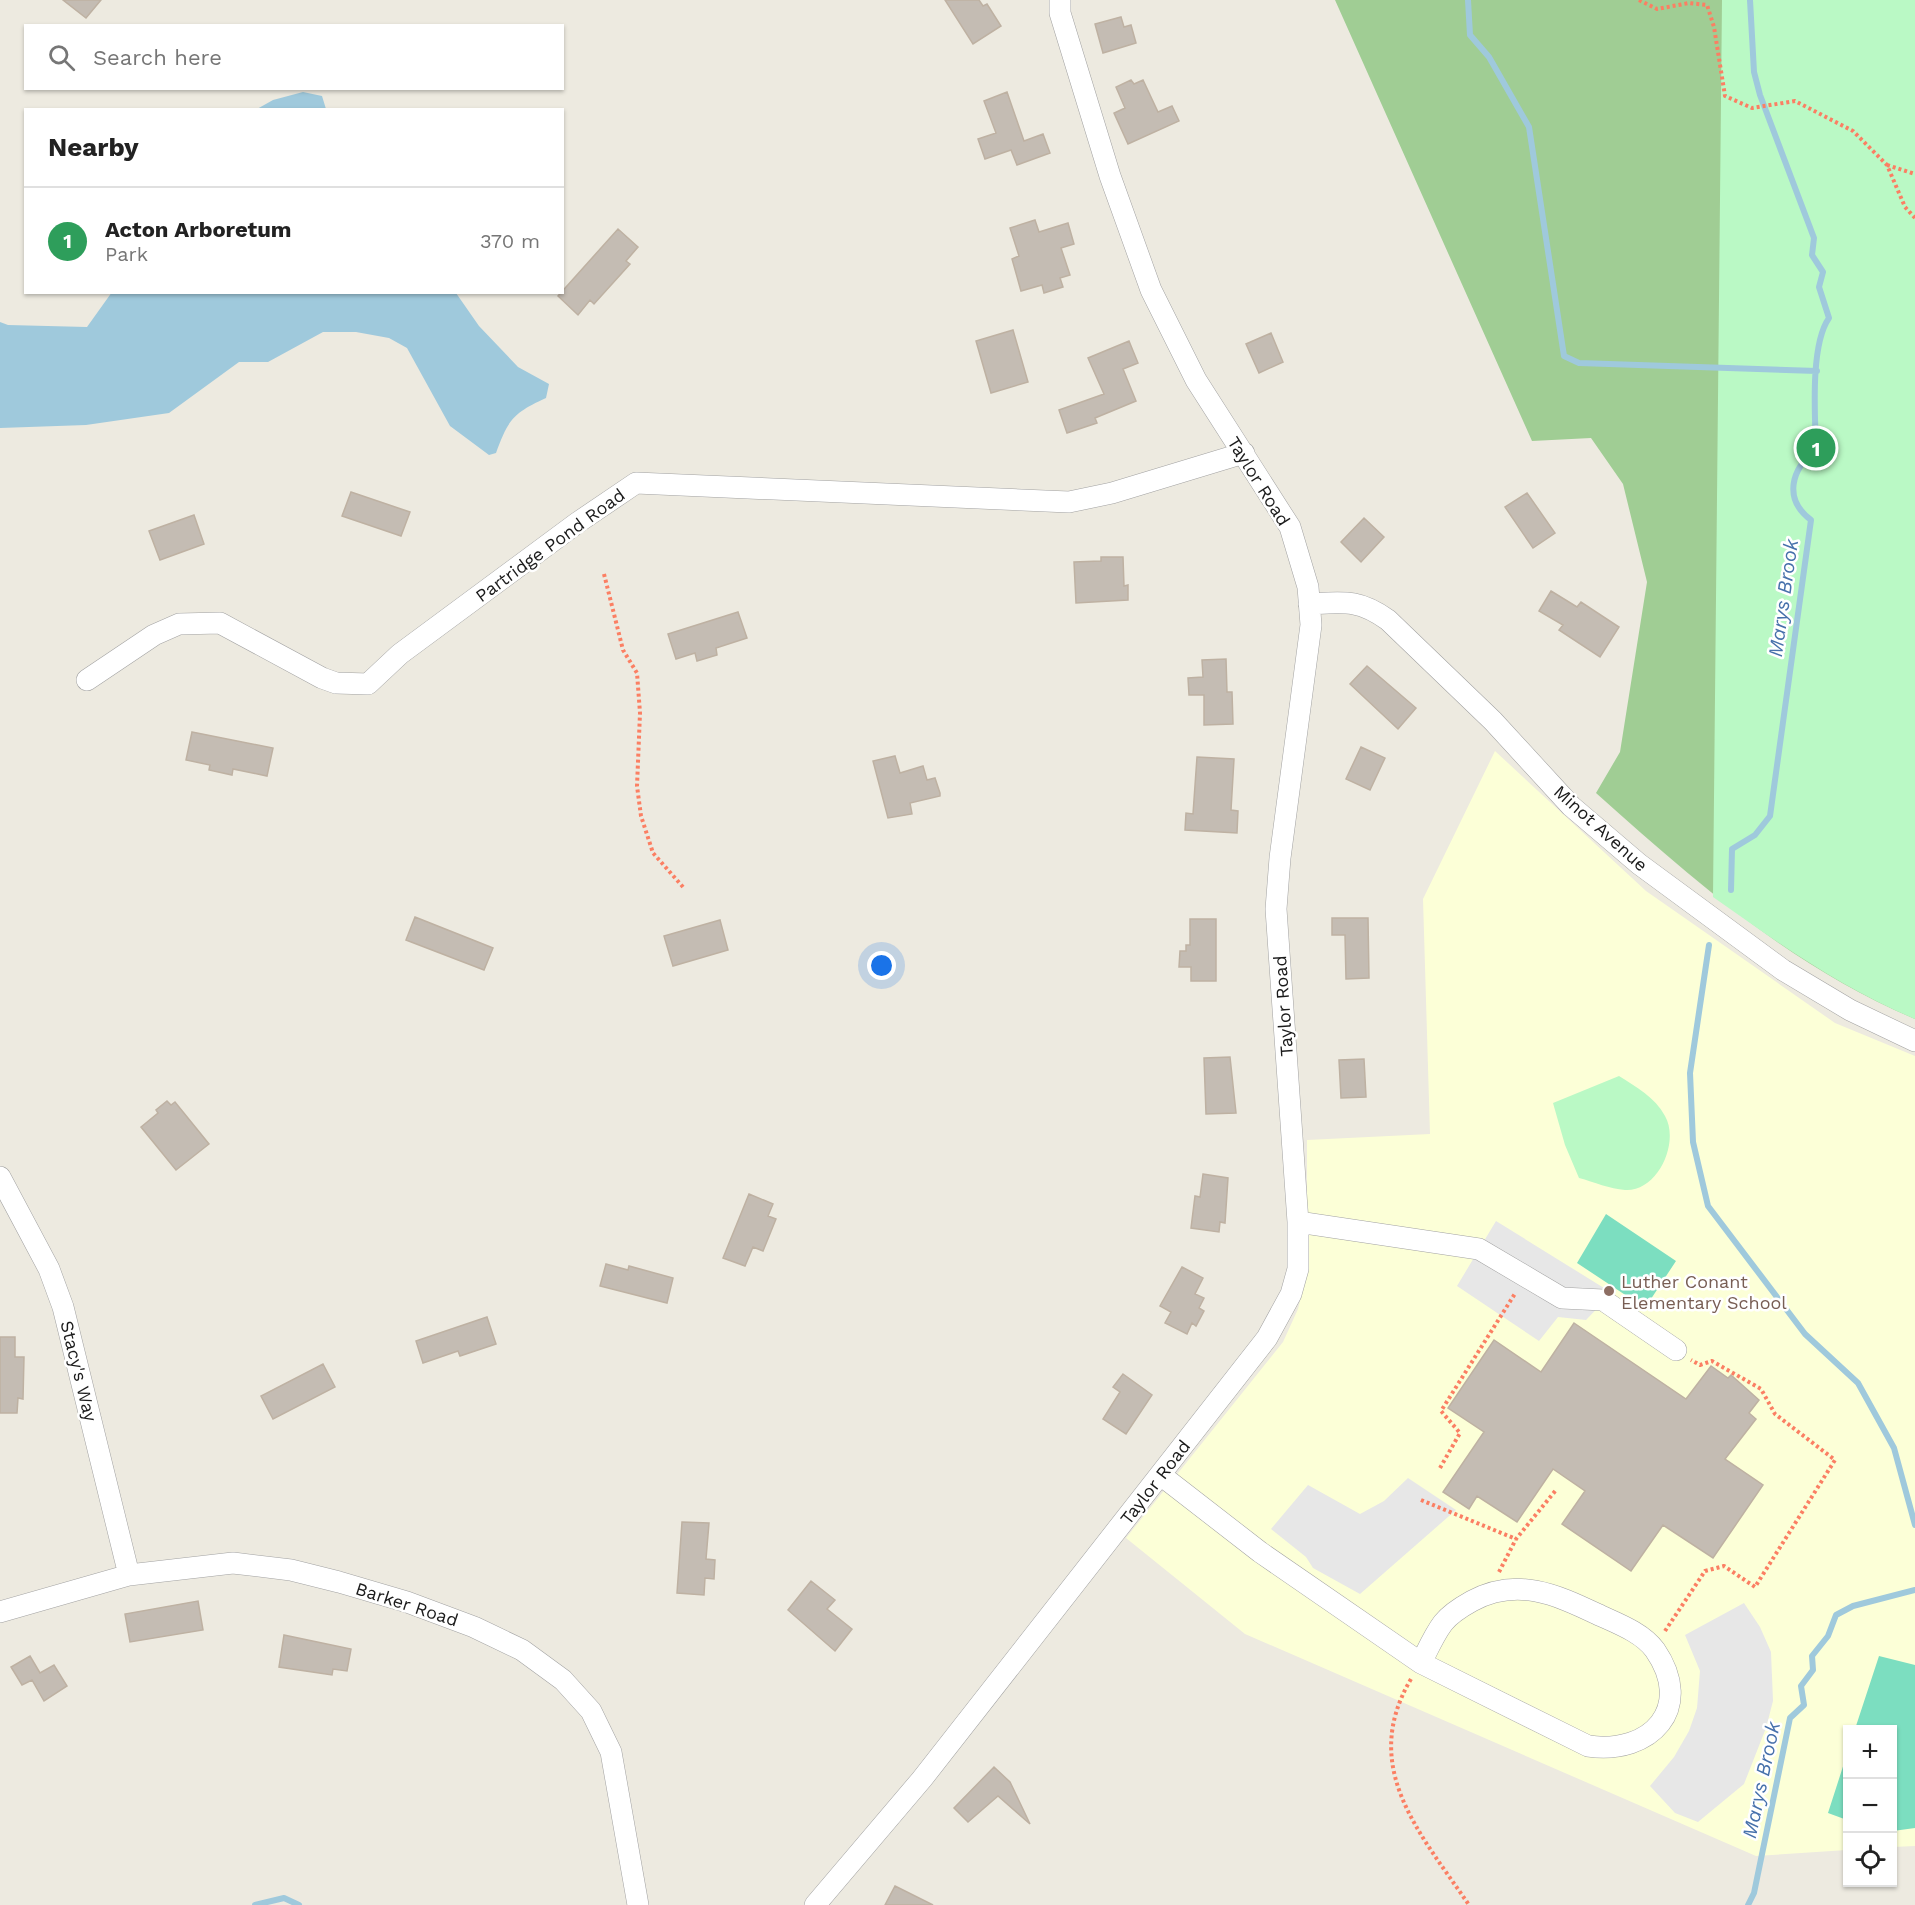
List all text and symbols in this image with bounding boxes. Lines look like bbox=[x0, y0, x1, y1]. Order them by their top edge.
search box bbox=[24, 24, 564, 90]
icon: search bbox=[45, 41, 78, 74]
text: Search here bbox=[93, 45, 222, 70]
text: Nearby bbox=[48, 132, 139, 162]
text: Acton Arboretum bbox=[105, 217, 291, 242]
text: 1 bbox=[63, 229, 72, 253]
text: 370 m bbox=[480, 229, 540, 253]
text: Park bbox=[105, 242, 148, 266]
pin: 1 bbox=[1796, 426, 1836, 470]
street label: Taylor Road bbox=[1223, 432, 1295, 530]
street label: Partridge Pond Road bbox=[471, 484, 629, 606]
water label: Marys Brook bbox=[1763, 536, 1803, 659]
street label: Minot Avenue bbox=[1550, 781, 1652, 875]
your location bbox=[867, 951, 896, 980]
street label: Taylor Road bbox=[1269, 955, 1297, 1057]
place label: Luther Conant Elementary School bbox=[1621, 1271, 1787, 1313]
marker: Luther Conant Elementary School bbox=[1602, 1284, 1616, 1298]
street label: Stacy's Way bbox=[56, 1318, 102, 1424]
street label: Taylor Road bbox=[1116, 1436, 1194, 1528]
street label: Barker Road bbox=[353, 1578, 461, 1630]
water label: Marys Brook bbox=[1737, 1718, 1785, 1841]
map controls bbox=[1843, 1725, 1897, 1887]
button: + bbox=[1843, 1725, 1897, 1779]
button: − bbox=[1843, 1779, 1897, 1833]
button: locate bbox=[1843, 1833, 1897, 1887]

